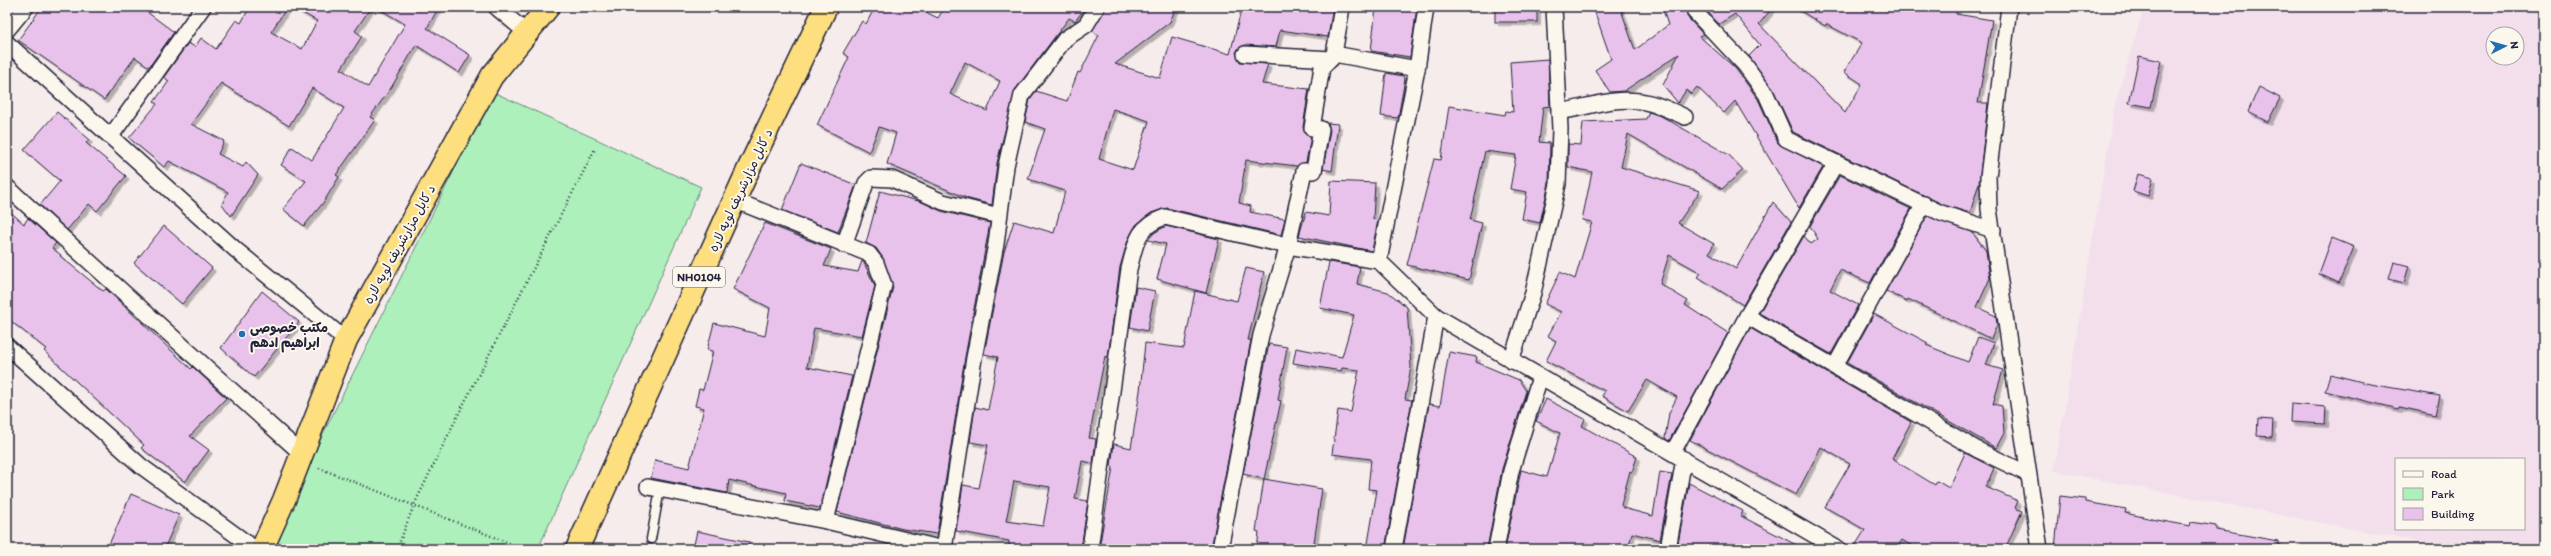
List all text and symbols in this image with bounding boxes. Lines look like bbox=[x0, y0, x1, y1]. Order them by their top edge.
north arrow bbox=[2485, 26, 2525, 66]
text: N bbox=[2508, 41, 2521, 49]
street label: د کابل مزارشریف لویه لاره bbox=[705, 126, 776, 254]
street label: د کابل مزارشریف لویه لاره bbox=[360, 182, 439, 307]
road number: NH0104 bbox=[673, 267, 725, 287]
place label: مکتب خصوصی ابراهیم ادهم bbox=[250, 320, 328, 353]
marker: مکتب خصوصی ابراهیم ادهم bbox=[237, 329, 247, 339]
legend bbox=[2395, 458, 2525, 530]
text: Road bbox=[2431, 467, 2457, 481]
text: Park bbox=[2431, 487, 2455, 501]
text: Building bbox=[2431, 507, 2475, 521]

